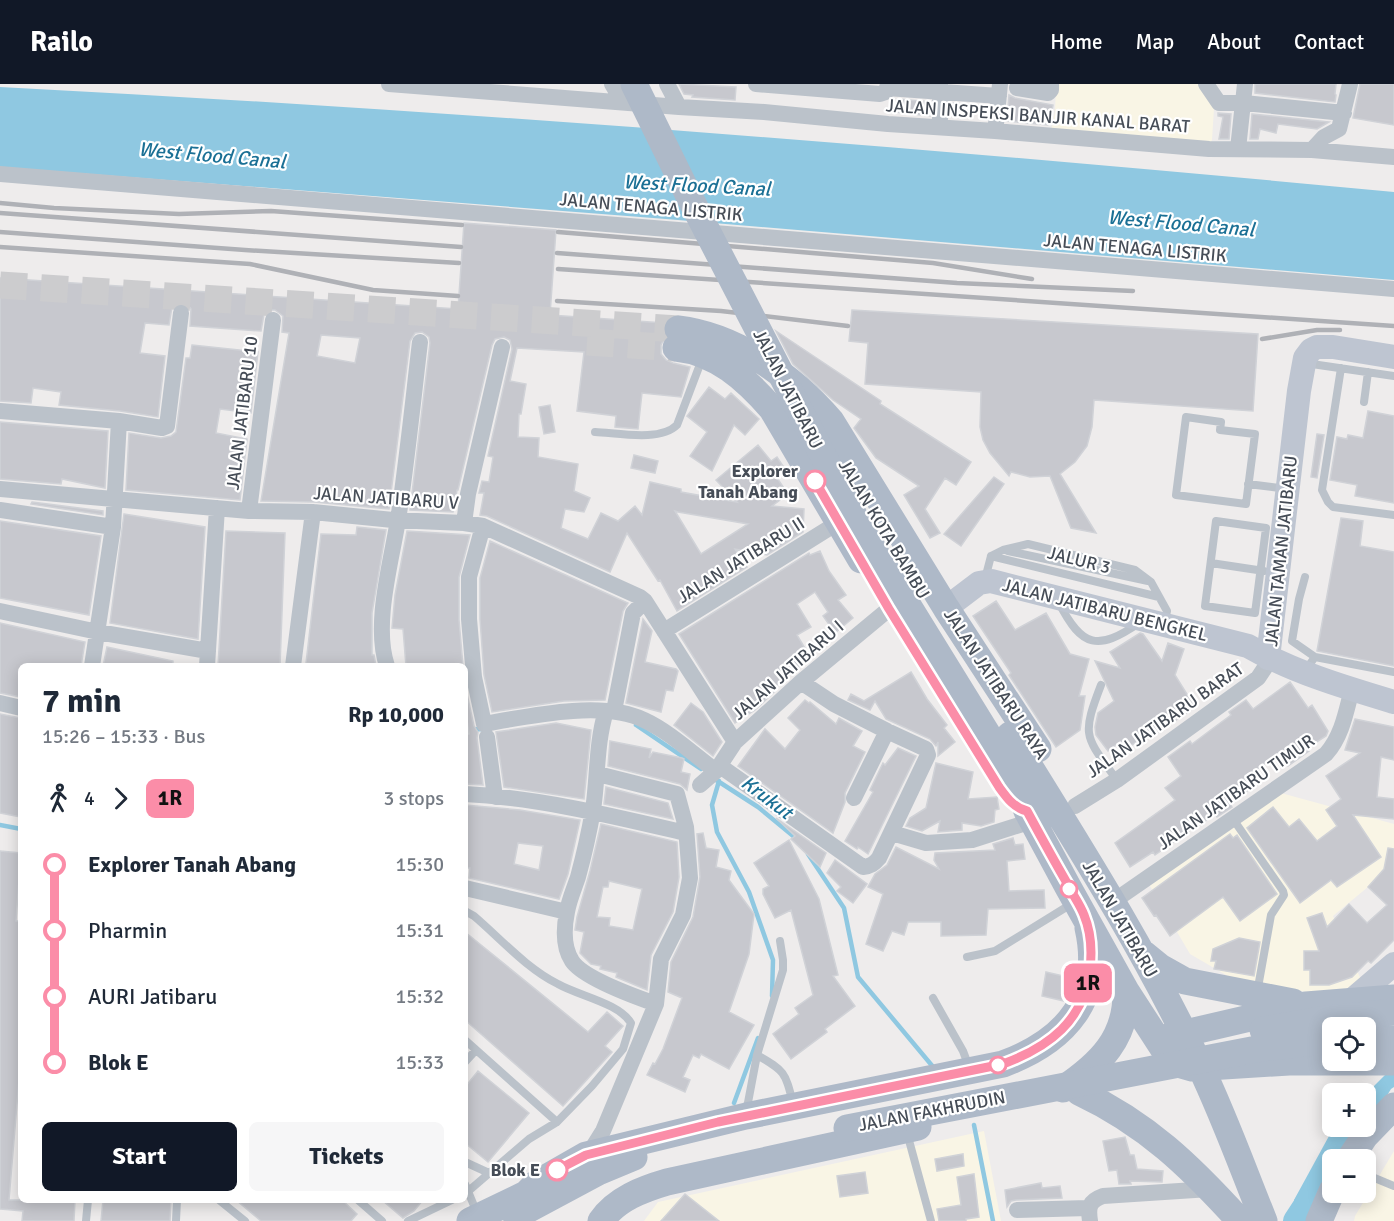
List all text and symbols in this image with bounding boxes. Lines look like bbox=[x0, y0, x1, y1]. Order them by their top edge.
text: Railo bbox=[30, 25, 93, 59]
text: Home bbox=[1050, 29, 1103, 55]
text: Map bbox=[1136, 29, 1174, 55]
text: About bbox=[1207, 29, 1261, 55]
text: Contact bbox=[1294, 29, 1364, 55]
street label: JALAN INSPEKSI BANJIR KANAL BARAT bbox=[885, 94, 1191, 138]
water label: West Flood Canal bbox=[138, 137, 289, 175]
water label: West Flood Canal bbox=[623, 169, 773, 202]
street label: JALAN TENAGA LISTRIK bbox=[559, 188, 744, 226]
water label: West Flood Canal bbox=[1107, 205, 1258, 243]
street label: JALAN TENAGA LISTRIK bbox=[1043, 229, 1228, 267]
street label: JALAN JATIBARU bbox=[748, 325, 828, 453]
street label: JALAN JATIBARU 10 bbox=[222, 335, 262, 491]
street label: JALAN TAMAN JATIBARU bbox=[1260, 454, 1302, 648]
street label: JALAN KOTA BAMBU bbox=[834, 455, 934, 603]
place label: Explorer Tanah Abang bbox=[698, 460, 799, 503]
marker: Explorer Tanah Abang bbox=[804, 470, 826, 492]
street label: JALAN JATIBARU V bbox=[313, 482, 460, 514]
street label: JALAN JATIBARU II bbox=[673, 512, 809, 608]
street label: JALUR 3 bbox=[1045, 542, 1113, 578]
street label: JALAN JATIBARU BENGKEL bbox=[1000, 574, 1210, 646]
street label: JALAN JATIBARU RAYA bbox=[939, 604, 1053, 764]
street label: JALAN JATIBARU I bbox=[728, 616, 848, 724]
street label: JALAN JATIBARU BARAT bbox=[1082, 657, 1248, 783]
text: 7 min bbox=[42, 681, 122, 722]
text: Rp 10,000 bbox=[348, 701, 444, 728]
text: 15:26 – 15:33 · Bus bbox=[42, 724, 205, 749]
street label: JALAN JATIBARU TIMUR bbox=[1153, 729, 1319, 855]
water label: Krukut bbox=[736, 770, 799, 826]
icon: walk bbox=[42, 782, 75, 815]
icon: forward bbox=[104, 782, 137, 815]
text: 1R bbox=[158, 785, 182, 811]
text: 4 bbox=[84, 786, 95, 811]
text: 3 stops bbox=[383, 786, 444, 811]
text: Explorer Tanah Abang bbox=[88, 851, 296, 878]
text: 15:30 bbox=[395, 852, 444, 877]
street label: JALAN JATIBARU bbox=[1078, 857, 1162, 981]
unlabelled marker bbox=[1060, 880, 1078, 898]
text: Pharmin bbox=[88, 917, 167, 944]
text: 15:31 bbox=[395, 918, 444, 943]
line badge: 1R bbox=[1061, 964, 1115, 1002]
text: 1R bbox=[1076, 970, 1100, 996]
text: AURI Jatibaru bbox=[88, 983, 217, 1010]
text: 15:32 bbox=[395, 984, 444, 1009]
map controls bbox=[1322, 1017, 1376, 1203]
button: locate bbox=[1322, 1017, 1376, 1071]
text: Blok E bbox=[88, 1049, 149, 1076]
text: 15:33 bbox=[395, 1050, 444, 1075]
unlabelled marker bbox=[989, 1056, 1007, 1074]
button: + bbox=[1322, 1083, 1376, 1137]
street label: JALAN FAKHRUDIN bbox=[857, 1086, 1007, 1136]
button: Start bbox=[42, 1122, 237, 1191]
button: Tickets bbox=[249, 1122, 444, 1191]
button: − bbox=[1322, 1149, 1376, 1203]
place label: Blok E bbox=[490, 1159, 540, 1181]
marker: Blok E bbox=[546, 1159, 568, 1181]

